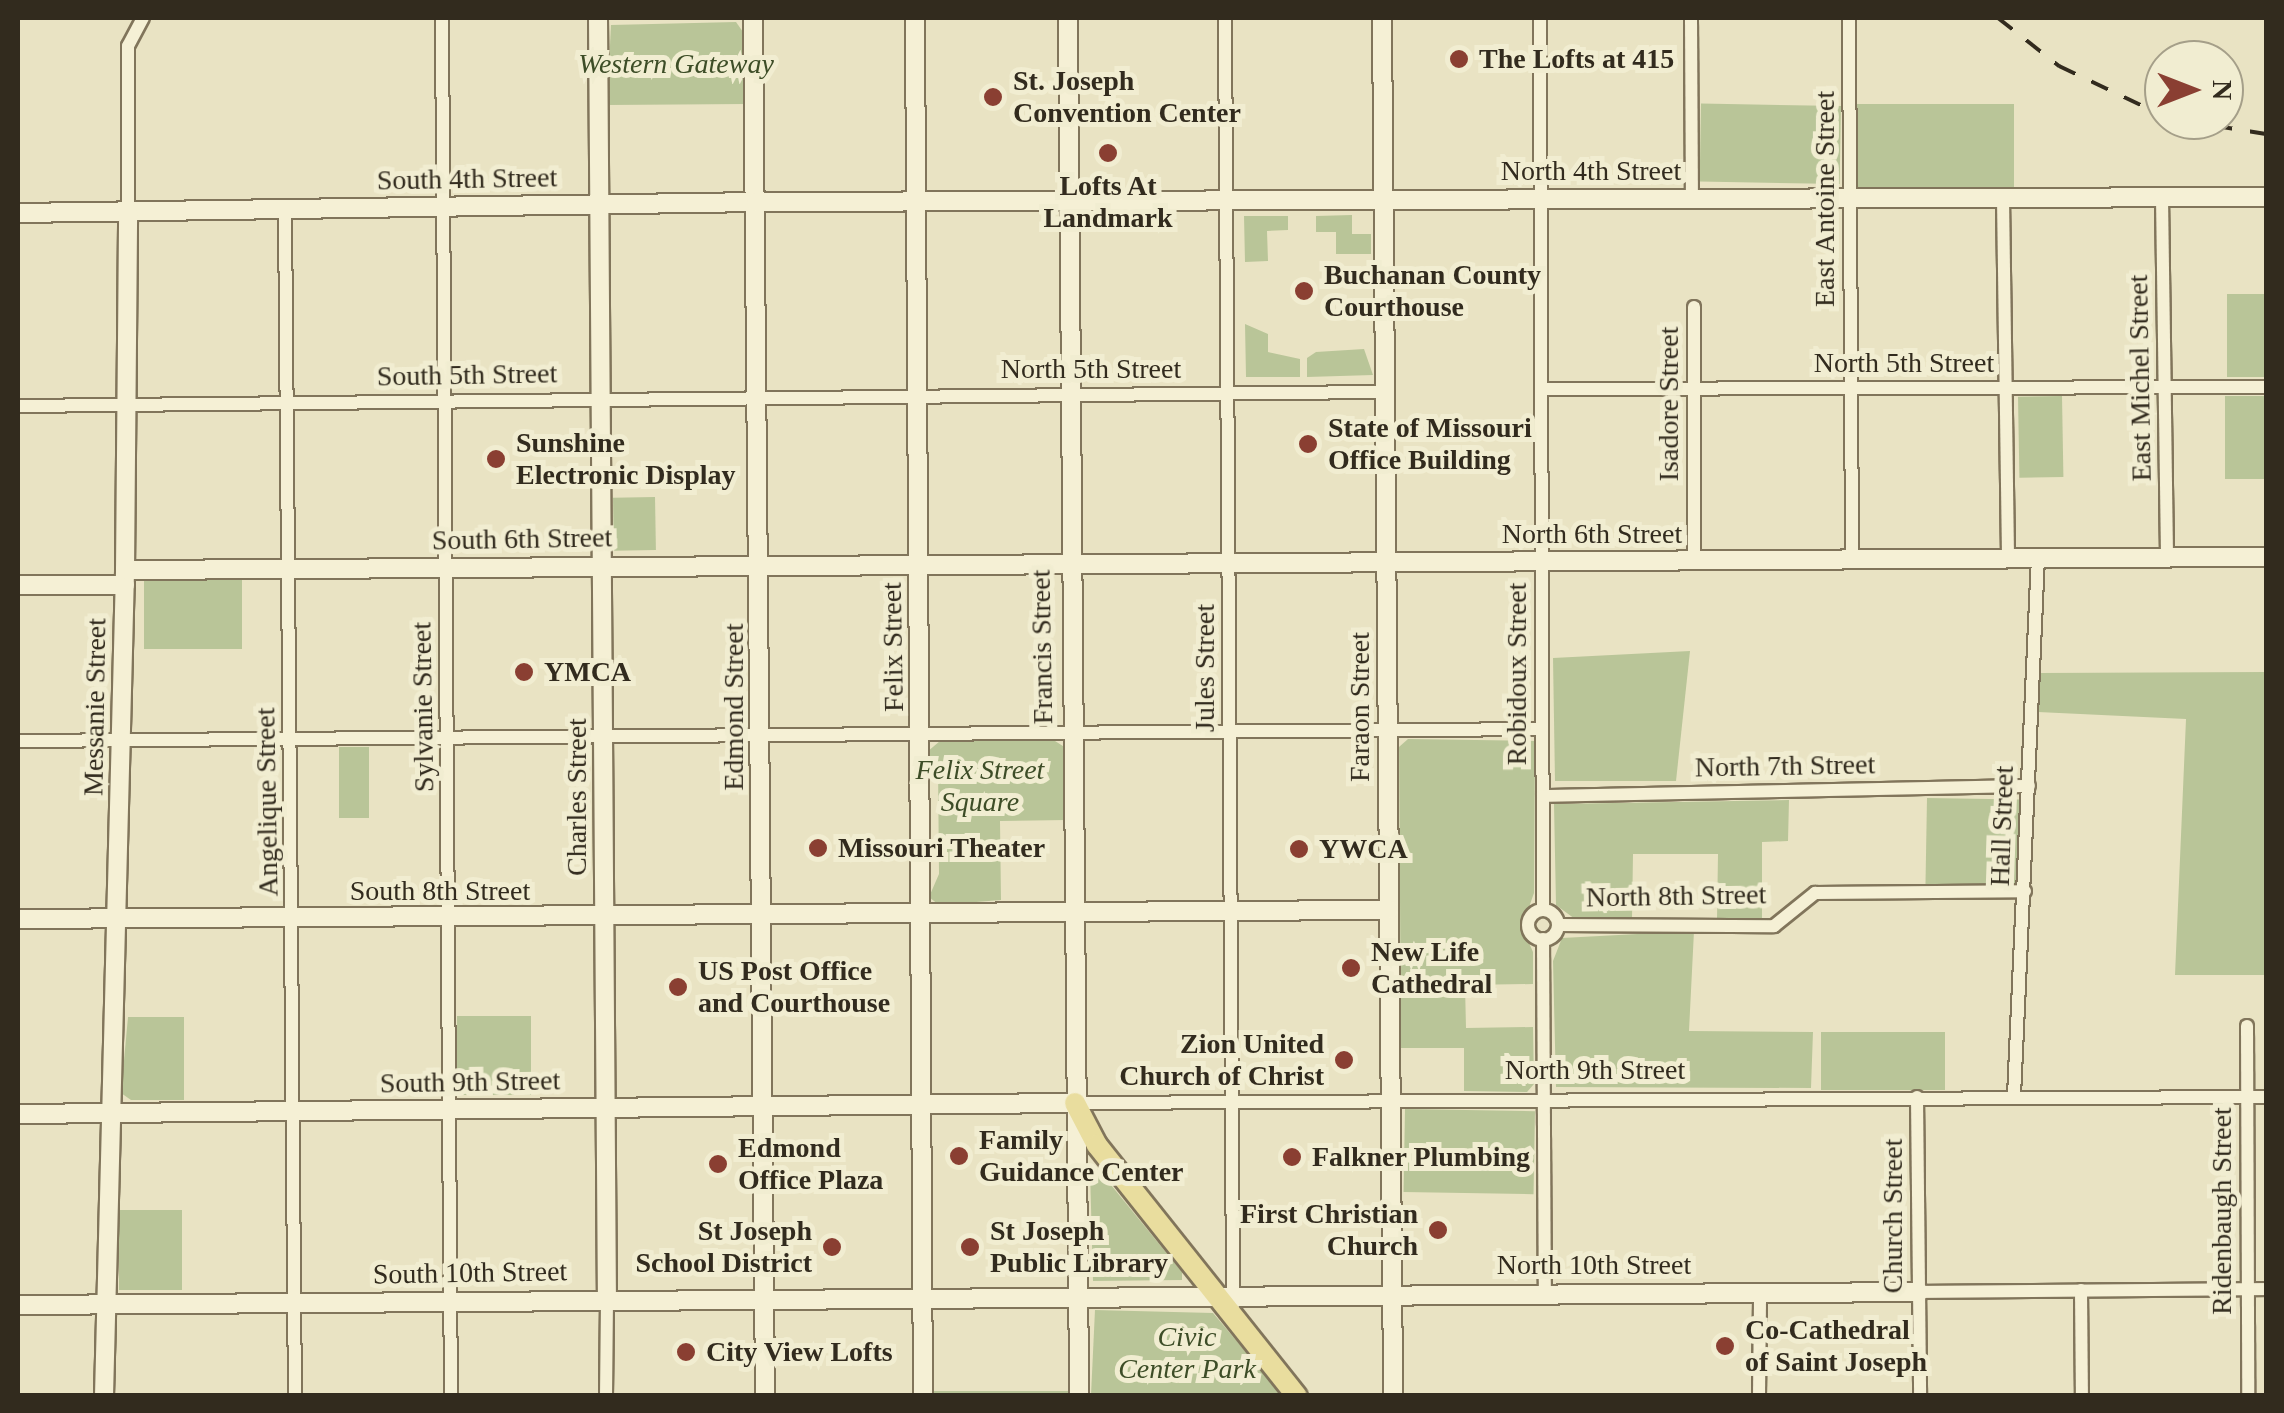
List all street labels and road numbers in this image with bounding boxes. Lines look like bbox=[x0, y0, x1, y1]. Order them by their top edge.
street label: East Antoine Street bbox=[1808, 90, 1842, 308]
street label: North 4th Street bbox=[1501, 154, 1681, 188]
street label: South 4th Street bbox=[376, 161, 558, 197]
street label: East Michel Street bbox=[2121, 274, 2159, 482]
street label: Isadore Street bbox=[1652, 327, 1686, 481]
street label: North 5th Street bbox=[1814, 346, 1994, 380]
street label: North 5th Street bbox=[1001, 352, 1181, 386]
street label: South 5th Street bbox=[376, 357, 558, 393]
street label: North 6th Street bbox=[1502, 517, 1682, 551]
street label: South 6th Street bbox=[431, 521, 613, 557]
street label: Francis Street bbox=[1024, 569, 1060, 725]
street label: Felix Street bbox=[875, 582, 911, 712]
street label: Robidoux Street bbox=[1500, 583, 1534, 765]
street label: Jules Street bbox=[1188, 604, 1222, 732]
street label: Messanie Street bbox=[77, 618, 113, 796]
street label: Sylvanie Street bbox=[405, 622, 441, 792]
street label: Edmond Street bbox=[717, 623, 751, 791]
street label: Faraon Street bbox=[1343, 632, 1377, 782]
street label: Angelique Street bbox=[249, 707, 285, 897]
street label: Charles Street bbox=[560, 718, 594, 876]
street label: North 7th Street bbox=[1695, 748, 1875, 784]
street label: Hall Street bbox=[1983, 765, 2021, 887]
street label: South 8th Street bbox=[350, 874, 530, 908]
street label: North 8th Street bbox=[1586, 878, 1766, 914]
street label: North 9th Street bbox=[1505, 1053, 1685, 1087]
street label: South 9th Street bbox=[379, 1064, 561, 1100]
street label: Ridenbaugh Street bbox=[2205, 1107, 2239, 1315]
street label: Church Street bbox=[1876, 1139, 1910, 1293]
street label: North 10th Street bbox=[1497, 1248, 1691, 1282]
street label: South 10th Street bbox=[373, 1255, 567, 1291]

